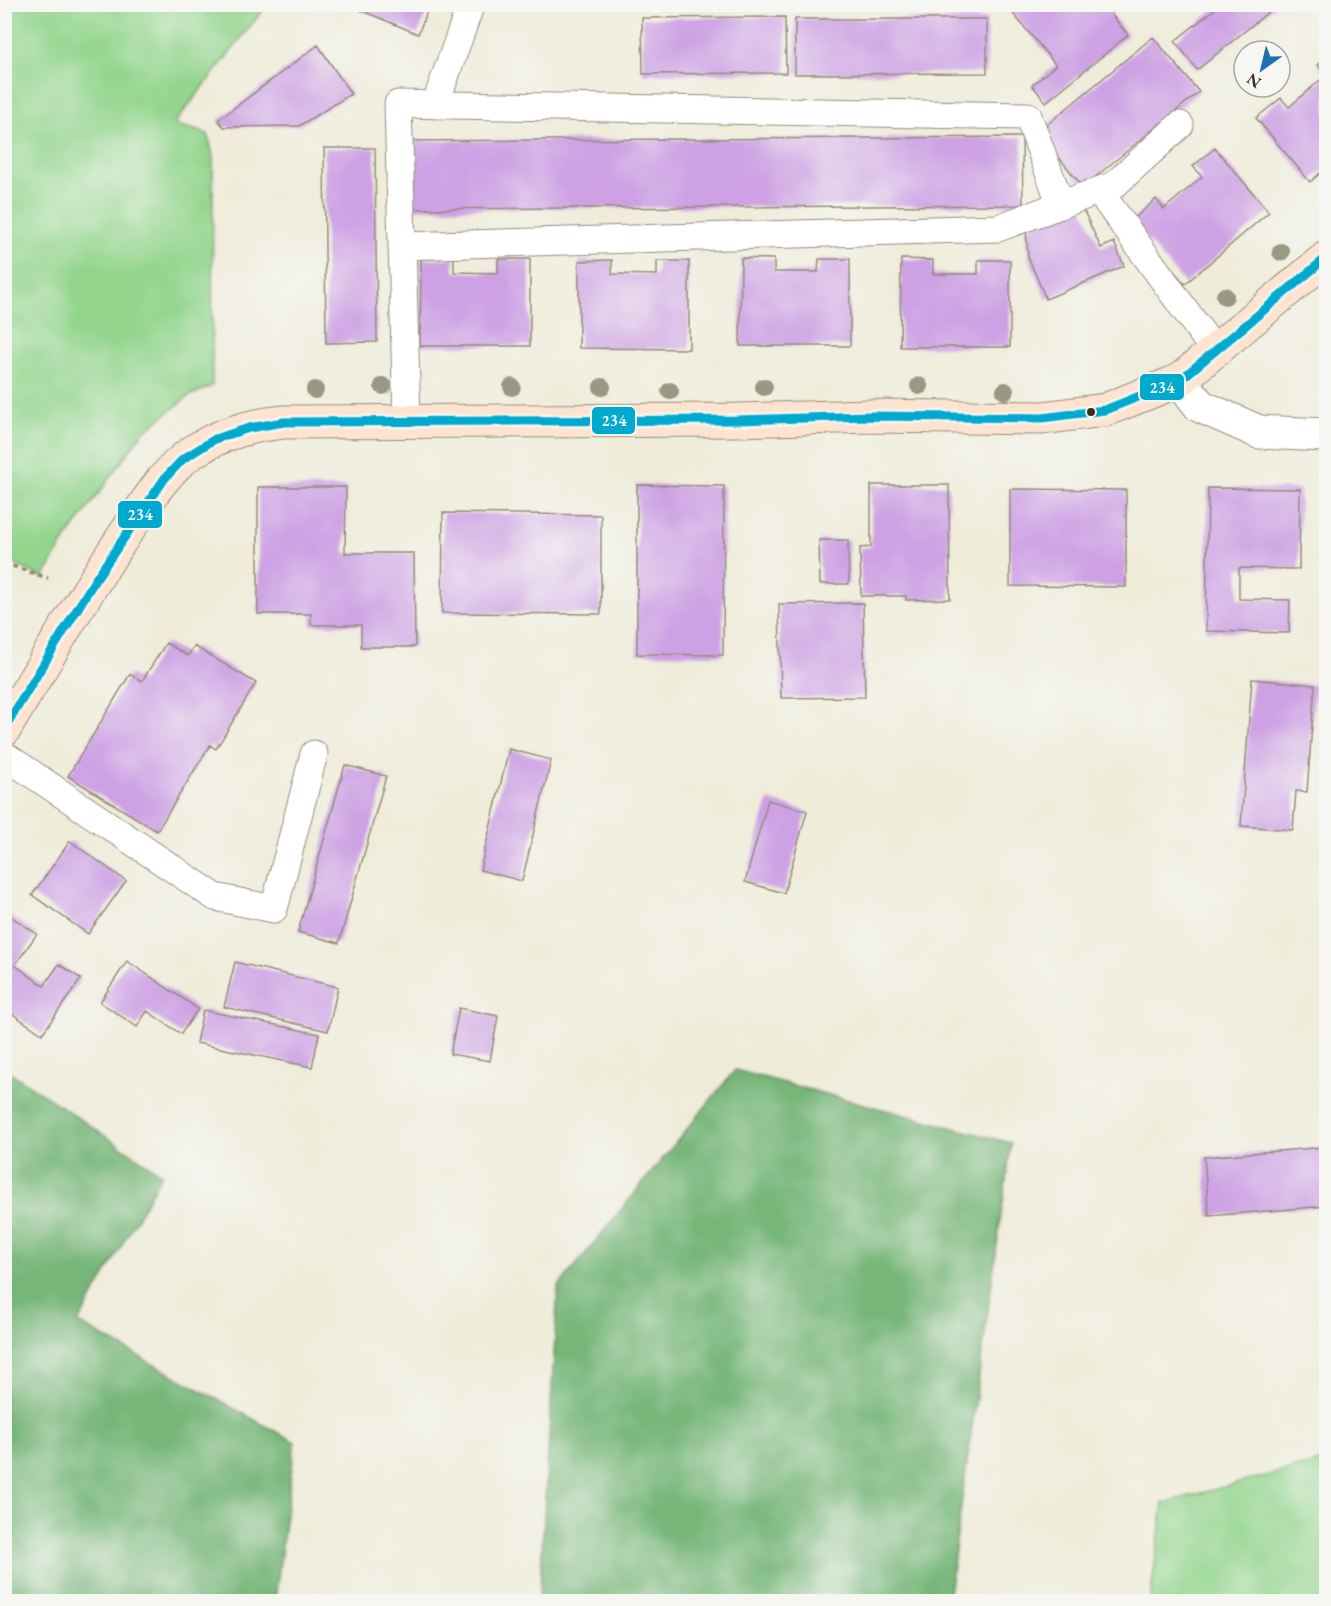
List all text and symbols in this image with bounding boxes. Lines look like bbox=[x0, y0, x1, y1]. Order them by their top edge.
north arrow bbox=[1232, 39, 1292, 99]
text: N bbox=[1243, 69, 1265, 93]
line badge: 234 bbox=[1139, 373, 1185, 401]
text: 234 bbox=[1149, 377, 1175, 398]
line badge: 234 bbox=[591, 406, 636, 435]
unlabelled marker bbox=[1085, 406, 1097, 418]
text: 234 bbox=[601, 410, 627, 431]
line badge: 234 bbox=[117, 500, 163, 529]
text: 234 bbox=[127, 504, 153, 525]

